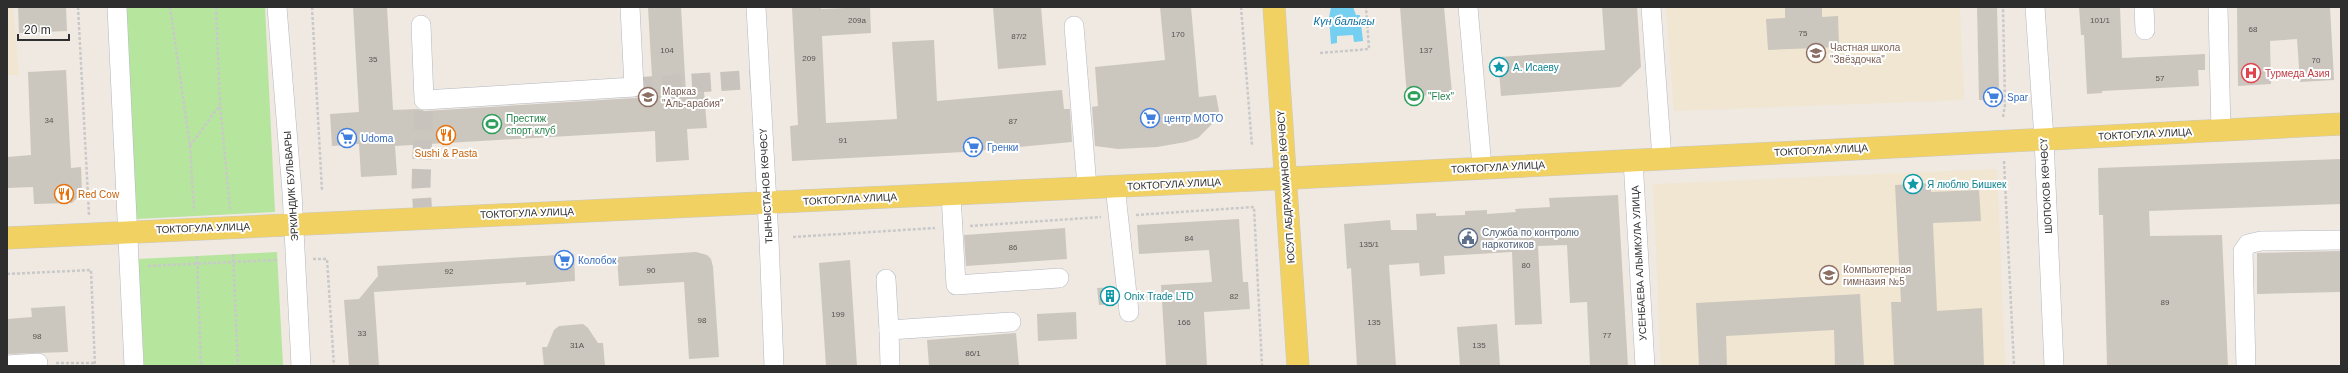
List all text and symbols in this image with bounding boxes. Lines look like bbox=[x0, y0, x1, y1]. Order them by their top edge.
water label: Күн балыгы bbox=[1313, 15, 1375, 27]
scale bar bbox=[18, 16, 69, 42]
house number: 209а bbox=[848, 16, 866, 25]
house number: 101/1 bbox=[2090, 16, 2111, 25]
text: 20 m bbox=[24, 23, 51, 37]
house number: 68 bbox=[2249, 25, 2258, 34]
house number: 75 bbox=[1799, 29, 1808, 38]
house number: 170 bbox=[1171, 30, 1185, 39]
house number: 87/2 bbox=[1011, 32, 1027, 41]
school or university icon: Частная школа "Звёздочка" bbox=[1805, 42, 1827, 64]
place label: Частная школа "Звёздочка" bbox=[1830, 42, 1901, 65]
house number: 104 bbox=[660, 46, 674, 55]
house number: 137 bbox=[1419, 46, 1433, 55]
house number: 209 bbox=[802, 54, 816, 63]
house number: 35 bbox=[369, 55, 378, 64]
place icon: А. Исаеву bbox=[1488, 56, 1510, 78]
house number: 70 bbox=[2312, 56, 2321, 65]
place label: А. Исаеву bbox=[1513, 62, 1559, 73]
hospital icon: Турмеда Азия bbox=[2240, 62, 2262, 84]
place label: Турмеда Азия bbox=[2265, 68, 2330, 79]
house number: 57 bbox=[2156, 74, 2165, 83]
sports icon: "Flex" bbox=[1403, 85, 1425, 107]
school or university icon: Марказ "Аль-арабия" bbox=[637, 86, 659, 108]
place label: Марказ "Аль-арабия" bbox=[662, 86, 724, 109]
supermarket icon: Spar bbox=[1982, 86, 2004, 108]
place label: "Flex" bbox=[1428, 91, 1454, 102]
place label: Spar bbox=[2007, 92, 2029, 103]
supermarket icon: центр МОТО bbox=[1139, 107, 1161, 129]
street label: ЮСУП АБДРАХМАНОВ КӨЧӨСҮ bbox=[1275, 110, 1297, 264]
sports icon: Престиж спорт клуб bbox=[481, 113, 503, 135]
place label: Престиж спорт клуб bbox=[506, 113, 556, 136]
place label: центр МОТО bbox=[1164, 113, 1223, 124]
house number: 34 bbox=[45, 116, 54, 125]
house number: 87 bbox=[1009, 117, 1018, 126]
restaurant icon: Sushi & Pasta bbox=[435, 124, 457, 146]
street label: ТОКТОГУЛА УЛИЦА bbox=[2098, 126, 2193, 142]
supermarket icon: Udoma bbox=[336, 127, 358, 149]
street label: ТЫНЫСТАНОВ КӨЧӨСҮ bbox=[757, 128, 775, 244]
street label: ЭРКИНДИК БУЛЬВАРЫ bbox=[282, 130, 300, 242]
place label: Udoma bbox=[361, 133, 394, 144]
house number: 91 bbox=[839, 136, 848, 145]
supermarket icon: Гренки bbox=[962, 136, 984, 158]
street label: ШОПОКОВ КӨЧӨСҮ bbox=[2038, 138, 2054, 234]
place label: Гренки bbox=[987, 142, 1018, 153]
street label: ТОКТОГУЛА УЛИЦА bbox=[1774, 142, 1869, 158]
place label: Sushi & Pasta bbox=[415, 148, 478, 159]
street label: ТОКТОГУЛА УЛИЦА bbox=[1451, 159, 1546, 175]
place icon: Я люблю Бишкек bbox=[1902, 173, 1924, 195]
street label: ТОКТОГУЛА УЛИЦА bbox=[1127, 176, 1222, 192]
place label: Я люблю Бишкек bbox=[1927, 179, 2007, 190]
restaurant icon: Red Cow bbox=[53, 183, 75, 205]
street label: УСЕНБАЕВА АЛЫМКУЛА УЛИЦА bbox=[1629, 185, 1649, 341]
place label: Red Cow bbox=[78, 189, 120, 200]
street label: ТОКТОГУЛА УЛИЦА bbox=[803, 191, 898, 207]
street label: ТОКТОГУЛА УЛИЦА bbox=[480, 206, 574, 220]
street label: ТОКТОГУЛА УЛИЦА bbox=[156, 221, 250, 235]
public building icon: Служба по контролю наркотиков bbox=[1457, 227, 1479, 249]
place label: Служба по контролю наркотиков bbox=[1482, 227, 1579, 250]
house number: 84 bbox=[1185, 234, 1194, 243]
house number: 135/1 bbox=[1359, 240, 1380, 249]
house number: 86 bbox=[1009, 243, 1018, 252]
supermarket icon: Колобок bbox=[553, 249, 575, 271]
place label: Колобок bbox=[578, 255, 617, 266]
house number: 80 bbox=[1522, 261, 1531, 270]
school or university icon: Компьютерная гимназия №5 bbox=[1818, 264, 1840, 286]
place label: Компьютерная гимназия №5 bbox=[1843, 264, 1911, 287]
house number: 90 bbox=[647, 266, 656, 275]
house number: 92 bbox=[445, 267, 454, 276]
building icon: Onix Trade LTD bbox=[1099, 285, 1121, 307]
place label: Onix Trade LTD bbox=[1124, 291, 1194, 302]
house number: 82 bbox=[1230, 292, 1239, 301]
house number: 89 bbox=[2161, 298, 2170, 307]
house number: 199 bbox=[831, 310, 845, 319]
house number: 98 bbox=[698, 316, 707, 325]
house number: 166 bbox=[1177, 318, 1191, 327]
house number: 135 bbox=[1367, 318, 1381, 327]
house number: 33 bbox=[358, 329, 367, 338]
house number: 77 bbox=[1603, 331, 1612, 340]
house number: 98 bbox=[33, 332, 42, 341]
house number: 31А bbox=[570, 341, 585, 350]
house number: 135 bbox=[1472, 341, 1486, 350]
house number: 86/1 bbox=[965, 349, 981, 358]

